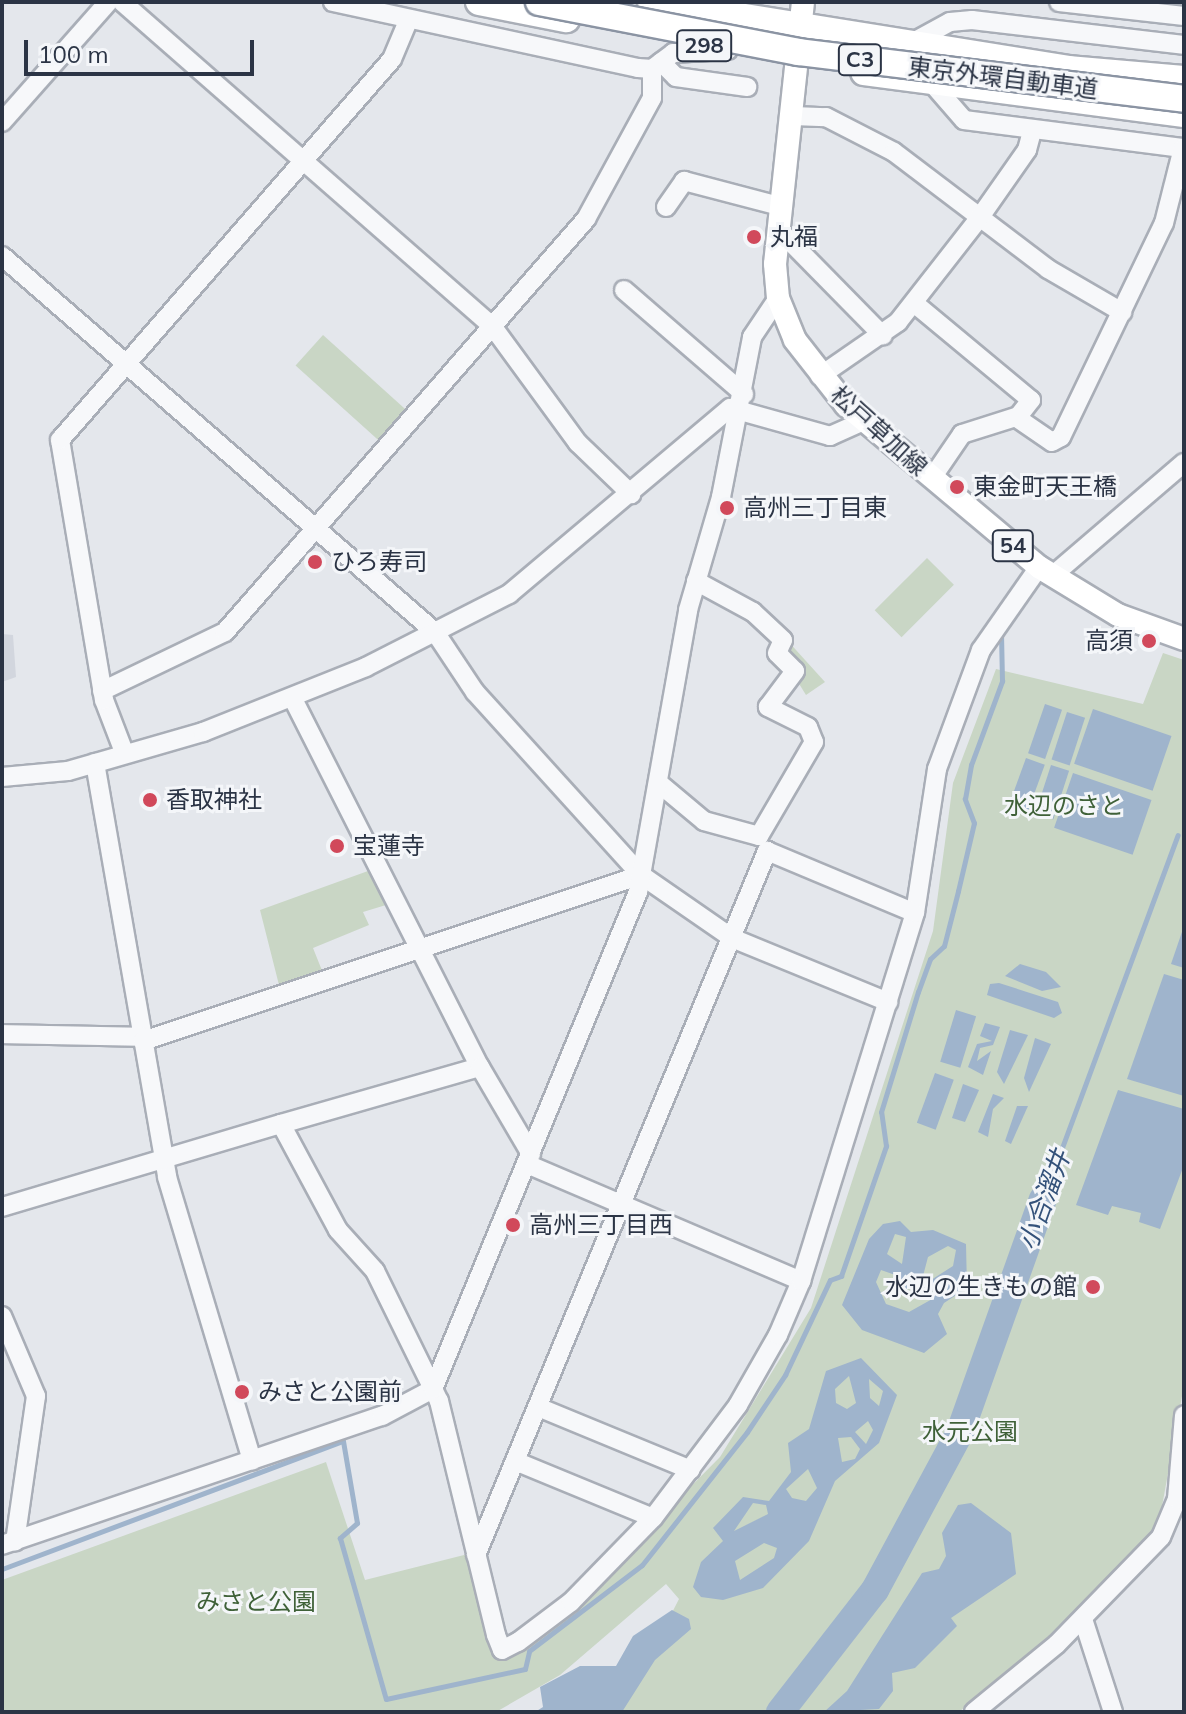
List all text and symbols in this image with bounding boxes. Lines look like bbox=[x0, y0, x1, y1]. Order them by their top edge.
scale bar bbox=[28, 24, 258, 74]
road number: 298 bbox=[676, 28, 732, 64]
text: 100 m bbox=[38, 39, 109, 69]
road number: C3 bbox=[836, 42, 884, 78]
street label: 東京外環自動車道 bbox=[906, 52, 1100, 104]
place label: 丸福 bbox=[770, 223, 818, 251]
marker: 丸福 bbox=[745, 228, 763, 246]
street label: 松戸草加線 bbox=[825, 380, 933, 482]
place label: 東金町天王橋 bbox=[973, 473, 1117, 501]
marker: 東金町天王橋 bbox=[948, 478, 966, 496]
place label: 高州三丁目東 bbox=[743, 494, 887, 522]
marker: 高州三丁目東 bbox=[718, 499, 736, 517]
road number: 54 bbox=[991, 528, 1035, 564]
place label: ひろ寿司 bbox=[331, 548, 427, 576]
marker: ひろ寿司 bbox=[306, 553, 324, 571]
place label: 高須 bbox=[1085, 627, 1133, 655]
marker: 高須 bbox=[1140, 632, 1158, 650]
place label: 香取神社 bbox=[166, 786, 262, 814]
marker: 香取神社 bbox=[141, 791, 159, 809]
park label: 水辺のさと bbox=[1004, 792, 1124, 820]
place label: 宝蓮寺 bbox=[353, 832, 425, 860]
marker: 宝蓮寺 bbox=[328, 837, 346, 855]
water label: 小合溜井 bbox=[1012, 1146, 1076, 1254]
place label: 高州三丁目西 bbox=[529, 1211, 673, 1239]
marker: 高州三丁目西 bbox=[504, 1216, 522, 1234]
place label: 水辺の生きもの館 bbox=[885, 1273, 1077, 1301]
marker: 水辺の生きもの館 bbox=[1084, 1278, 1102, 1296]
place label: みさと公園前 bbox=[258, 1378, 402, 1406]
marker: みさと公園前 bbox=[233, 1383, 251, 1401]
park label: 水元公園 bbox=[922, 1418, 1018, 1446]
park label: みさと公園 bbox=[196, 1588, 316, 1616]

